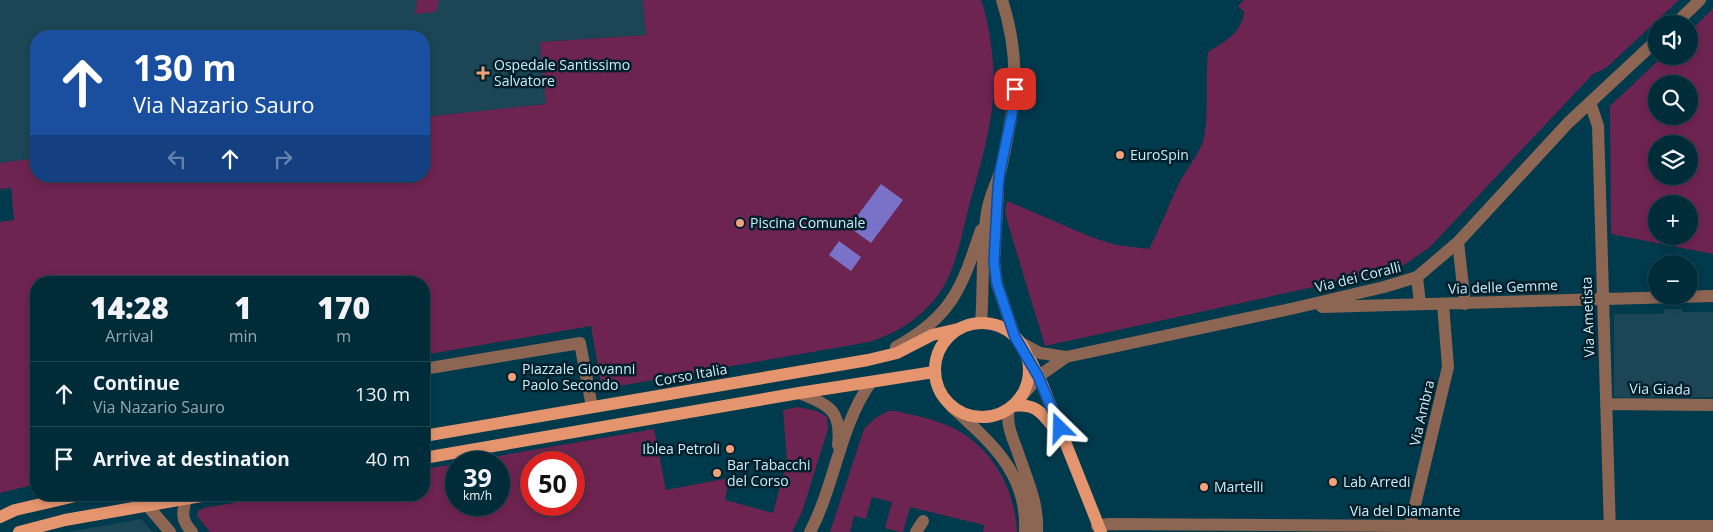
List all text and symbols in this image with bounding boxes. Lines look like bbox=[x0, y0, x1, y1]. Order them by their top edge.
map controls bbox=[1648, 15, 1698, 305]
button: sound bbox=[1648, 15, 1698, 65]
text: 130 m bbox=[133, 44, 237, 91]
icon: ahead bbox=[50, 50, 115, 115]
place label: Ospedale Santissimo Salvatore bbox=[494, 55, 630, 90]
marker: Ospedale Santissimo Salvatore bbox=[476, 66, 490, 80]
pin bbox=[994, 68, 1036, 110]
icon: arrive bbox=[1001, 75, 1029, 103]
button: search bbox=[1648, 75, 1698, 125]
text: Via Nazario Sauro bbox=[133, 89, 314, 119]
button: layers bbox=[1648, 135, 1698, 185]
icon: left bbox=[163, 145, 191, 173]
icon: ahead bbox=[216, 145, 244, 173]
icon: right bbox=[269, 145, 297, 173]
place label: EuroSpin bbox=[1130, 145, 1189, 164]
marker: EuroSpin bbox=[1114, 149, 1126, 161]
button: + bbox=[1648, 195, 1698, 245]
place label: Piscina Comunale bbox=[750, 213, 866, 232]
marker: Piscina Comunale bbox=[734, 217, 746, 229]
button: − bbox=[1648, 255, 1698, 305]
street label: Via dei Coralli bbox=[1313, 257, 1403, 296]
street label: Via delle Gemme bbox=[1448, 275, 1558, 298]
street label: Via Ametista bbox=[1577, 276, 1598, 358]
text: 14:28 bbox=[90, 287, 169, 328]
text: 1 bbox=[234, 287, 252, 328]
text: 170 bbox=[317, 287, 370, 328]
text: Arrival bbox=[105, 325, 153, 347]
text: min bbox=[229, 325, 257, 347]
text: m bbox=[336, 325, 351, 347]
place label: Piazzale Giovanni Paolo Secondo bbox=[522, 359, 635, 394]
street label: Corso Italia bbox=[653, 359, 729, 390]
text: Continue bbox=[93, 370, 180, 396]
marker: Piazzale Giovanni Paolo Secondo bbox=[506, 371, 518, 383]
street label: Via Ambra bbox=[1405, 378, 1438, 448]
street label: Via Giada bbox=[1629, 378, 1691, 399]
icon: ahead bbox=[50, 380, 78, 408]
text: 130 m bbox=[355, 381, 410, 407]
text: Via Nazario Sauro bbox=[93, 396, 225, 418]
position arrow bbox=[1033, 401, 1085, 453]
place label: Iblea Petroli bbox=[642, 439, 720, 458]
marker: Iblea Petroli bbox=[724, 443, 736, 455]
icon: arrive bbox=[50, 445, 78, 473]
text: Arrive at destination bbox=[93, 446, 290, 472]
text: 40 m bbox=[366, 446, 410, 472]
speed limit sign: 50 bbox=[520, 451, 585, 516]
place label: Bar Tabacchi del Corso bbox=[727, 455, 811, 490]
text: 39 bbox=[463, 460, 492, 494]
marker: Bar Tabacchi del Corso bbox=[711, 467, 723, 479]
place label: Lab Arredi bbox=[1343, 472, 1411, 491]
marker: Lab Arredi bbox=[1327, 476, 1339, 488]
place label: Martelli bbox=[1214, 477, 1264, 496]
marker: Martelli bbox=[1198, 481, 1210, 493]
text: km/h bbox=[463, 487, 492, 504]
street label: Via del Diamante bbox=[1350, 501, 1460, 520]

